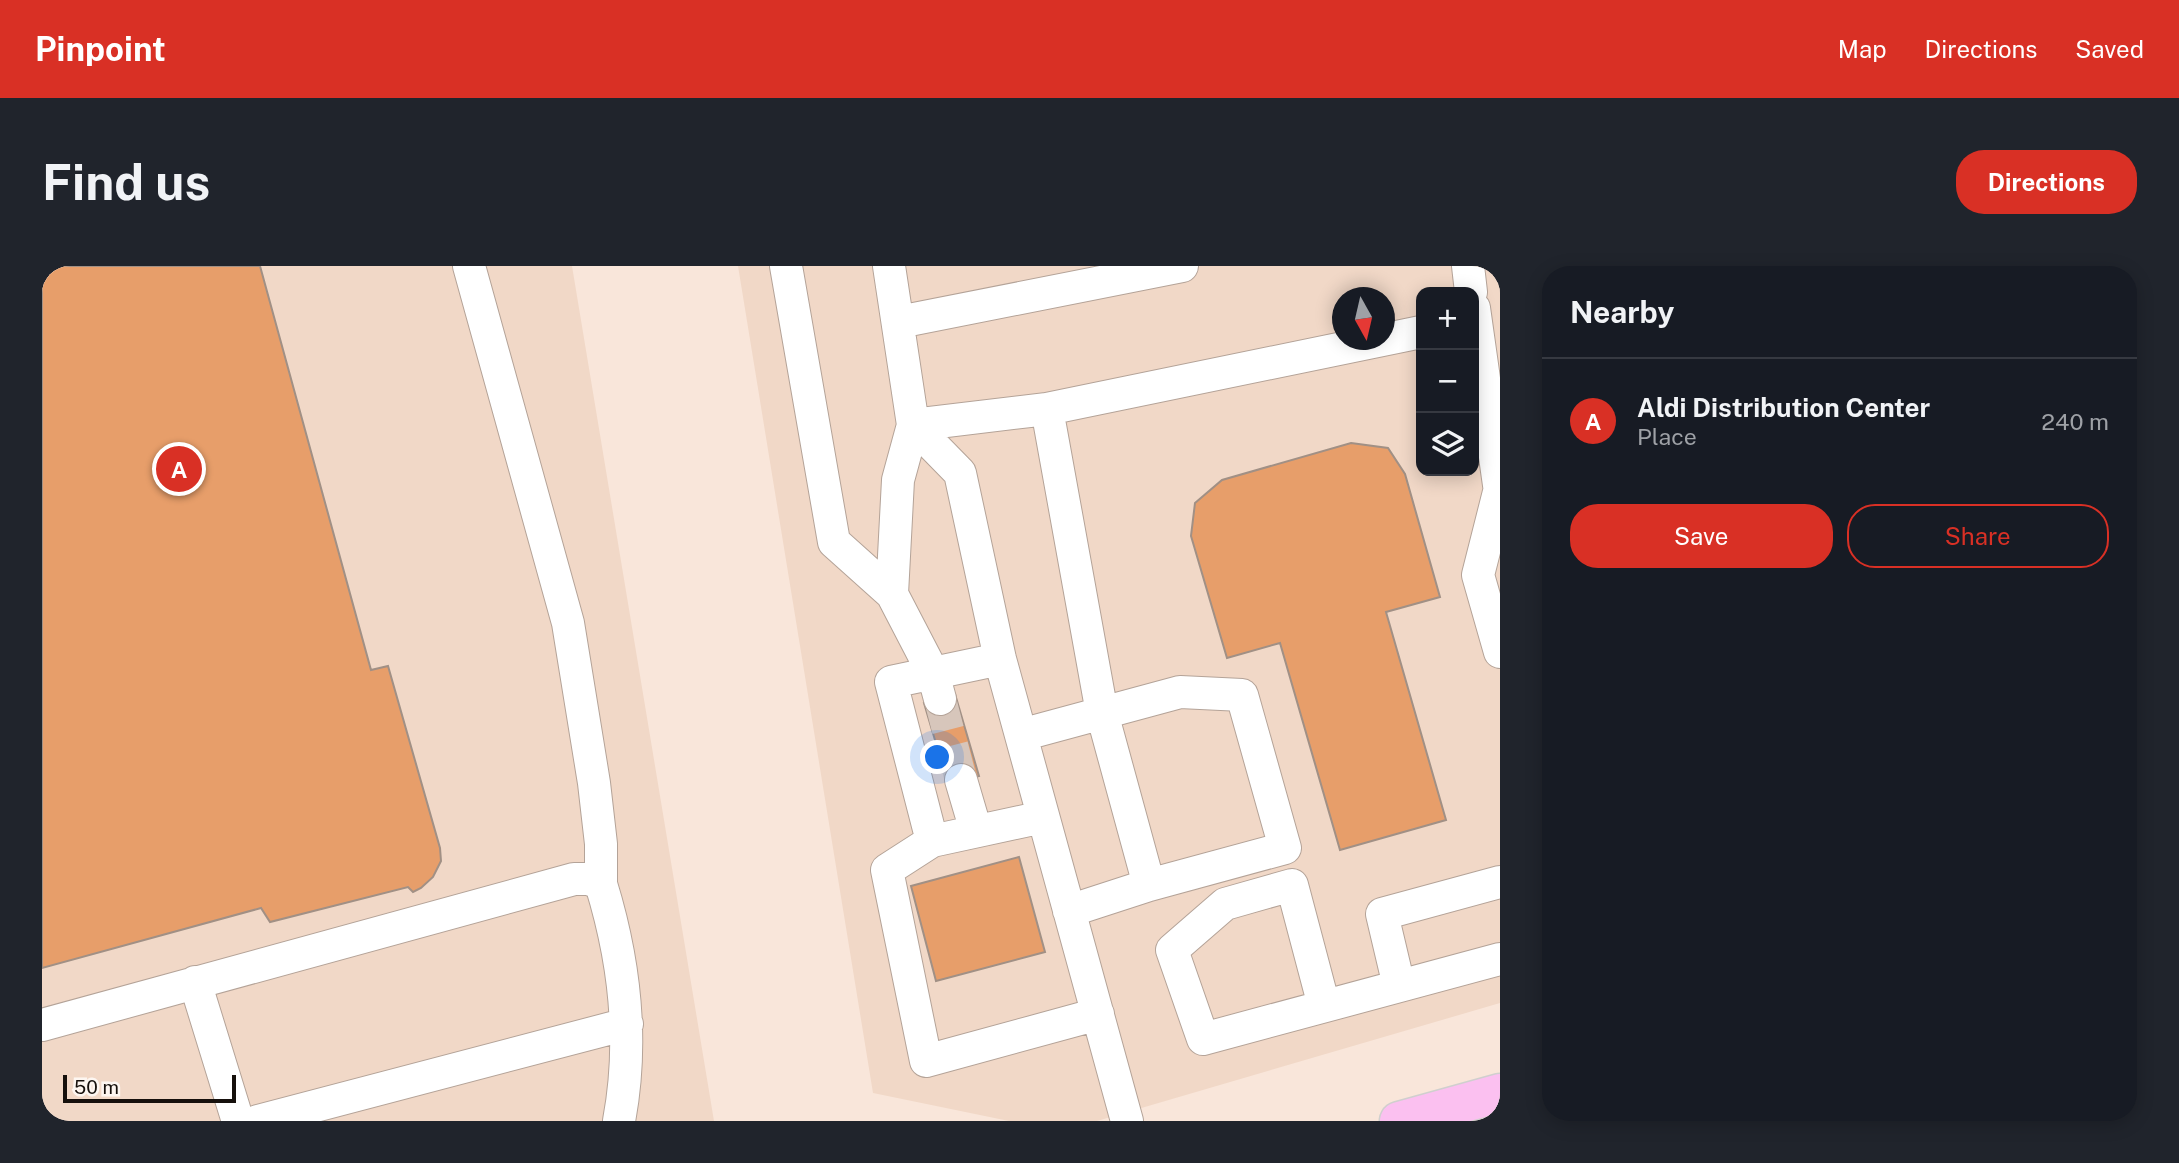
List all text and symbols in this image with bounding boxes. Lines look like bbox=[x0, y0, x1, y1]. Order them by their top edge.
text: Pinpoint bbox=[35, 30, 166, 68]
text: Map bbox=[1838, 35, 1887, 63]
text: Directions bbox=[1925, 35, 2037, 63]
text: Saved bbox=[2075, 35, 2144, 63]
button: Directions bbox=[1956, 150, 2137, 214]
text: Find us bbox=[42, 153, 210, 211]
north arrow bbox=[1332, 287, 1395, 350]
map controls bbox=[1416, 287, 1479, 476]
button: + bbox=[1416, 287, 1479, 350]
text: Nearby bbox=[1570, 294, 1674, 330]
button: − bbox=[1416, 350, 1479, 413]
text: Aldi Distribution Center bbox=[1637, 392, 1930, 423]
text: A bbox=[1585, 408, 1601, 435]
text: 240 m bbox=[2041, 408, 2109, 435]
button: layers bbox=[1416, 413, 1479, 476]
text: Place bbox=[1637, 423, 1697, 450]
pin: A bbox=[156, 443, 202, 495]
button: Save bbox=[1570, 504, 1833, 568]
button: Share bbox=[1847, 504, 2109, 568]
your location bbox=[920, 740, 954, 774]
scale bar bbox=[63, 1072, 236, 1104]
text: 50 m bbox=[74, 1076, 119, 1098]

